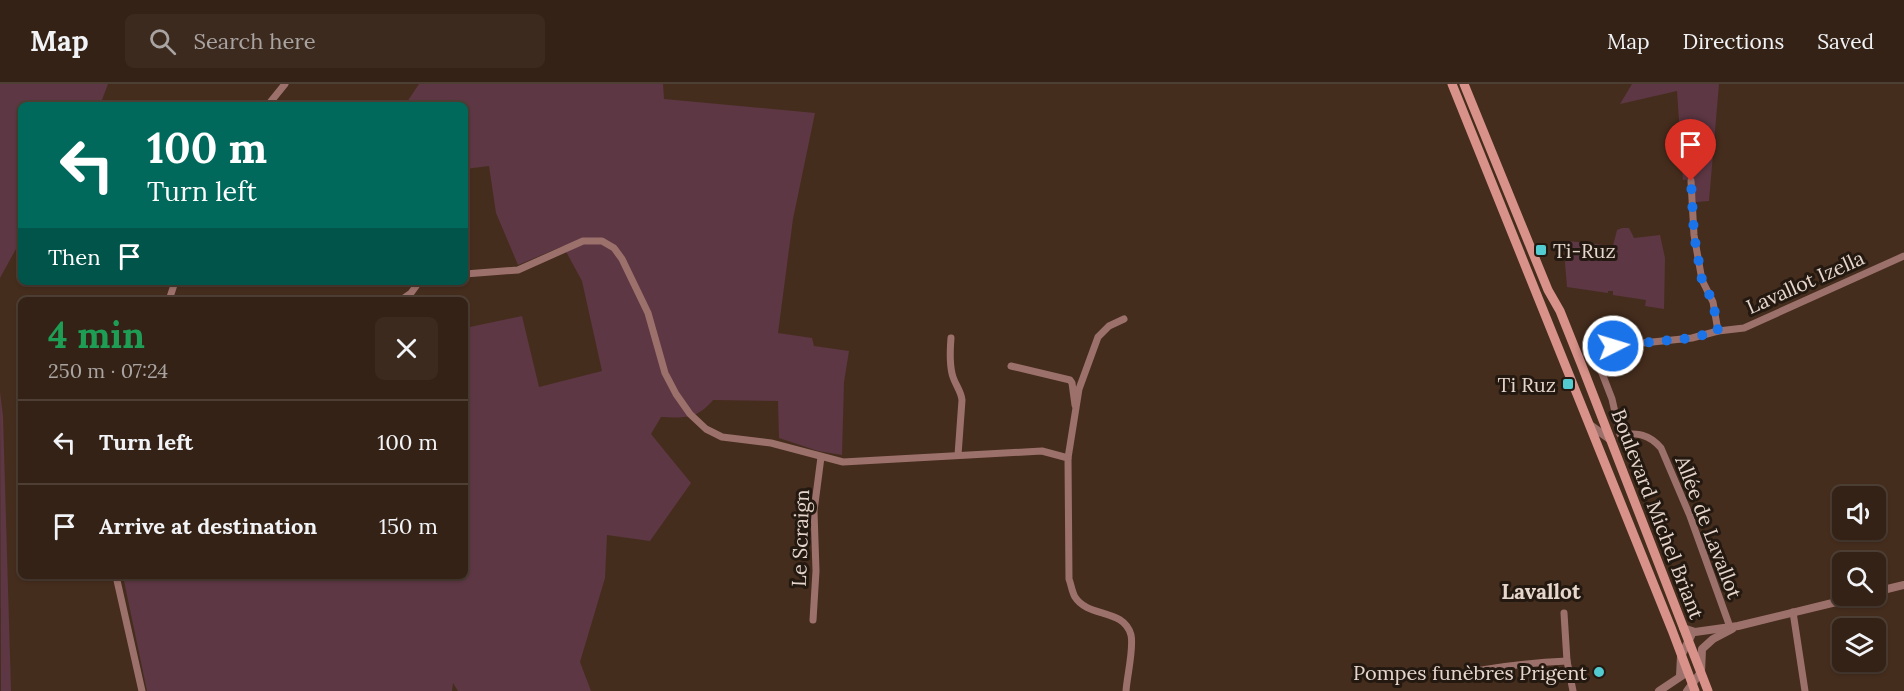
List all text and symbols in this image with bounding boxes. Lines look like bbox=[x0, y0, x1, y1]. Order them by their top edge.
search box bbox=[125, 14, 545, 68]
text: Map bbox=[30, 23, 89, 59]
icon: search bbox=[146, 25, 179, 58]
text: Search here bbox=[194, 27, 316, 55]
text: Map bbox=[1607, 28, 1650, 55]
text: Directions bbox=[1683, 28, 1784, 55]
text: Saved bbox=[1817, 28, 1874, 55]
pin bbox=[1665, 119, 1716, 181]
text: 100 m bbox=[147, 121, 267, 175]
icon: left bbox=[48, 126, 126, 204]
icon: arrive bbox=[1674, 128, 1707, 161]
text: Turn left bbox=[147, 174, 257, 208]
place label: Ti-Ruz bbox=[1553, 238, 1616, 263]
icon: arrive bbox=[113, 240, 146, 273]
text: Then bbox=[48, 243, 101, 271]
marker: Ti-Ruz bbox=[1534, 243, 1548, 257]
street label: Lavallot Izella bbox=[1742, 245, 1868, 319]
text: 4 min bbox=[48, 312, 145, 358]
position arrow bbox=[1581, 314, 1645, 378]
button: close bbox=[375, 317, 438, 380]
text: 250 m · 07:24 bbox=[48, 358, 168, 383]
place label: Ti Ruz bbox=[1498, 372, 1556, 397]
marker: Ti Ruz bbox=[1561, 377, 1575, 391]
street label: Boulevard Michel Briant bbox=[1606, 405, 1710, 623]
icon: left bbox=[48, 426, 81, 459]
text: Turn left bbox=[99, 428, 193, 456]
text: 100 m bbox=[377, 428, 438, 456]
street label: Allée de Lavallot bbox=[1670, 451, 1748, 602]
map controls bbox=[1832, 486, 1886, 672]
button: sound bbox=[1832, 486, 1886, 540]
street label: Le Scraign bbox=[786, 489, 814, 587]
icon: arrive bbox=[48, 510, 81, 543]
text: Arrive at destination bbox=[99, 512, 317, 540]
text: 150 m bbox=[379, 512, 438, 540]
button: search bbox=[1832, 552, 1886, 606]
district label: Lavallot bbox=[1501, 578, 1581, 605]
button: layers bbox=[1832, 618, 1886, 672]
place label: Pompes funèbres Prigent bbox=[1353, 660, 1587, 685]
marker: Pompes funèbres Prigent bbox=[1592, 665, 1606, 679]

